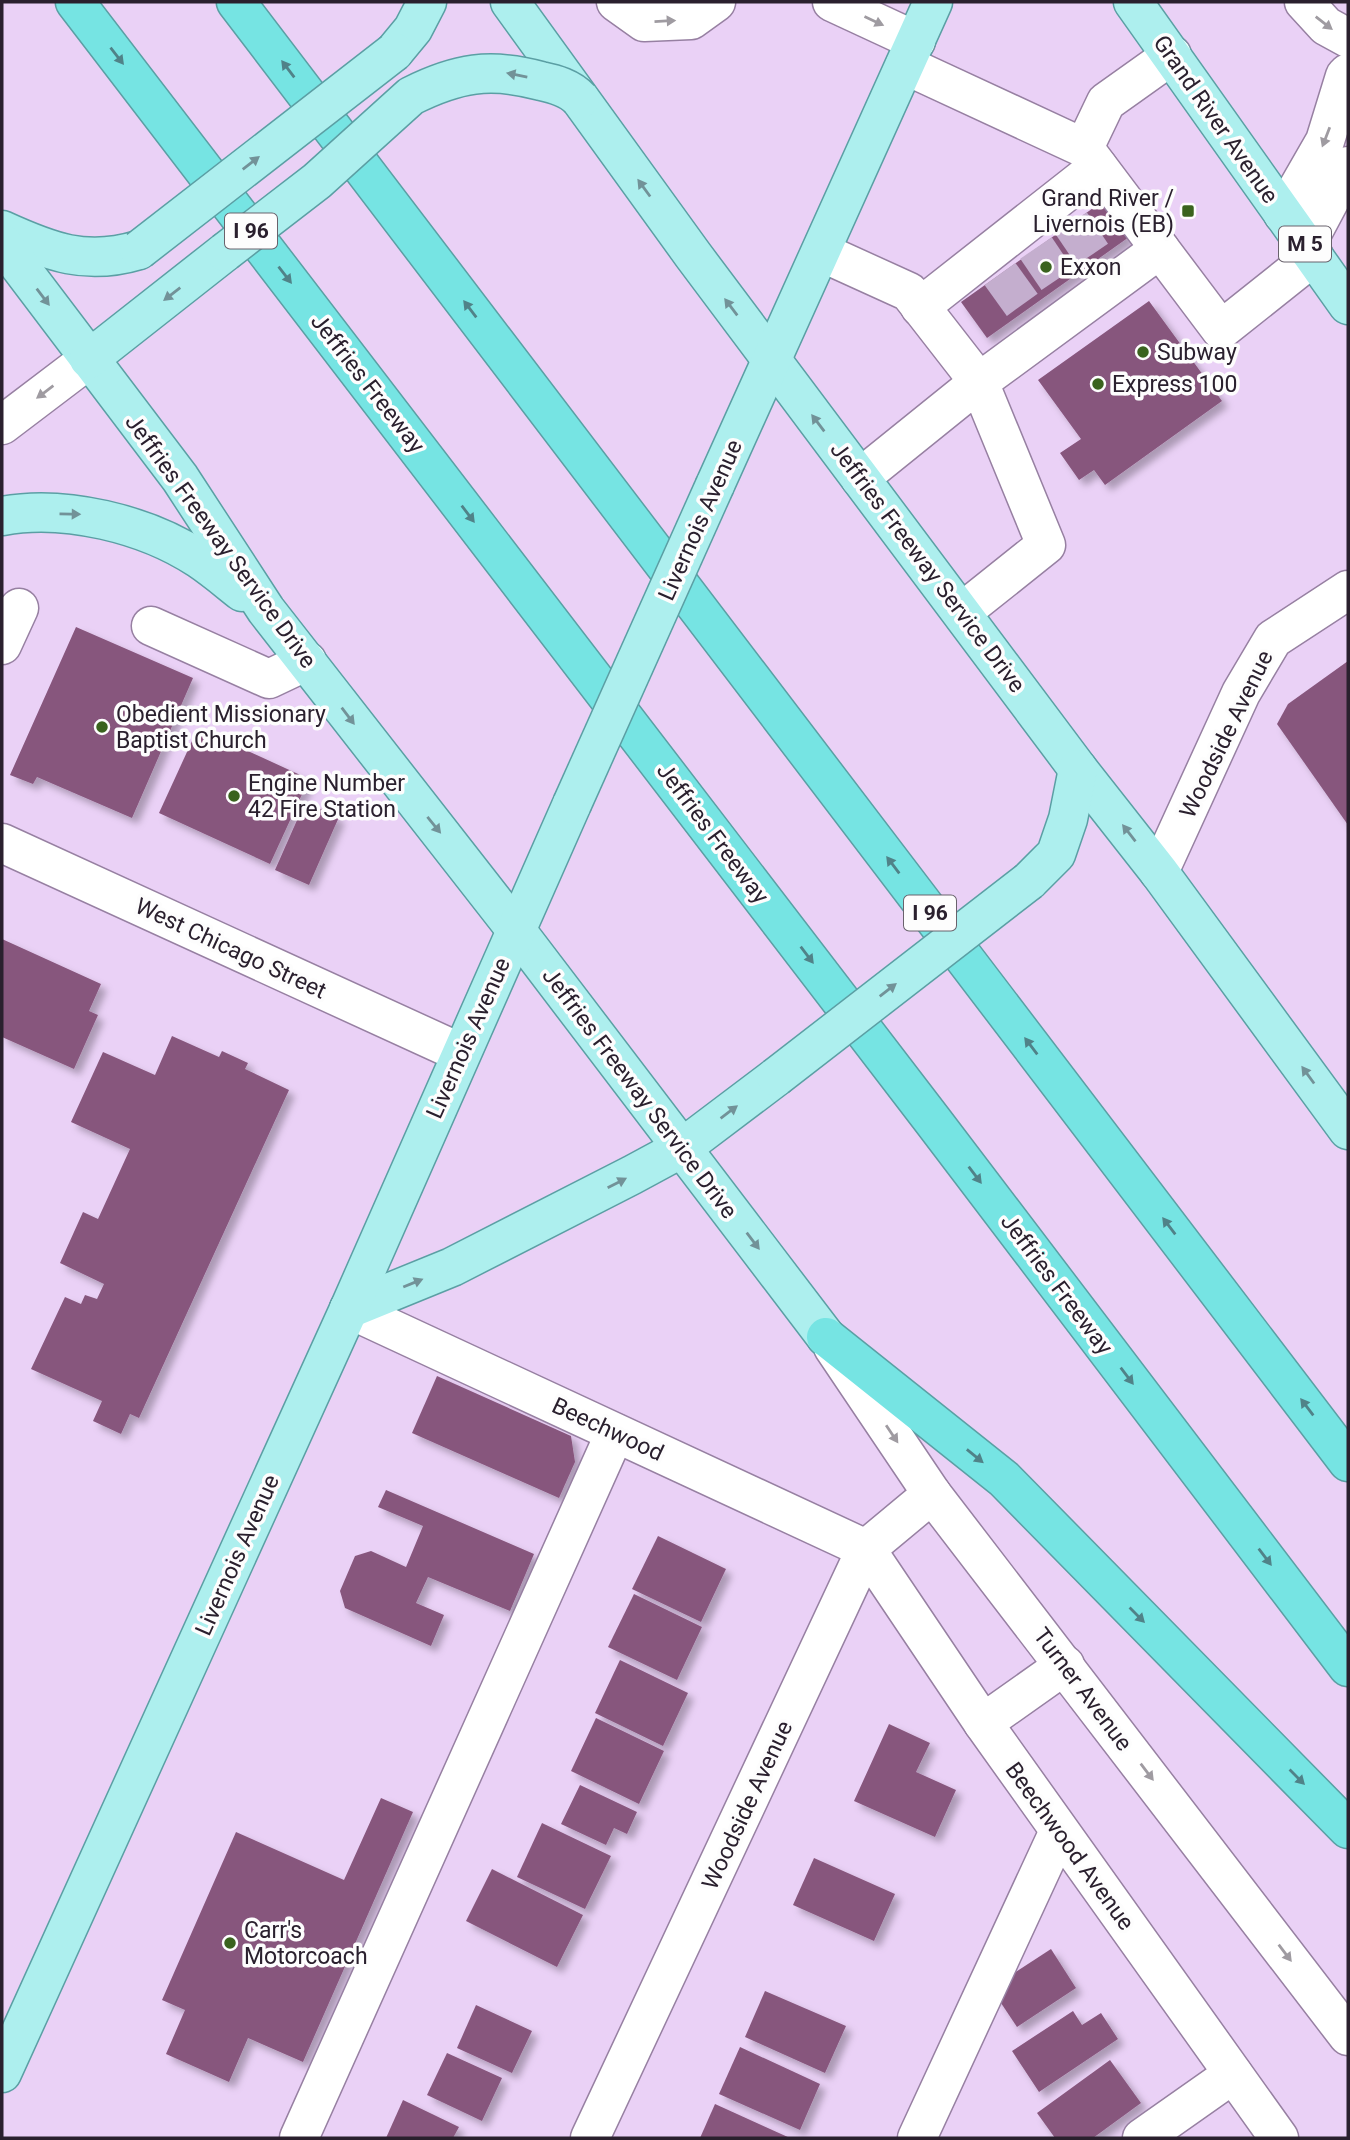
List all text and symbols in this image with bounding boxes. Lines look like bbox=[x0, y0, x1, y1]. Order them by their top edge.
one-way arrow bbox=[864, 15, 884, 27]
one-way arrow bbox=[1314, 15, 1332, 30]
one-way arrow bbox=[654, 16, 676, 27]
street label: Grand River Avenue bbox=[1148, 30, 1284, 208]
one-way arrow bbox=[109, 47, 123, 65]
one-way arrow bbox=[280, 61, 295, 79]
one-way arrow bbox=[506, 69, 528, 80]
one-way arrow bbox=[1320, 126, 1331, 147]
one-way arrow bbox=[242, 156, 260, 171]
one-way arrow bbox=[637, 179, 651, 197]
place label: Grand River / Livernois (EB) bbox=[1033, 185, 1174, 238]
marker: Grand River / Livernois (EB) bbox=[1180, 203, 1196, 219]
road number: I 96 bbox=[225, 214, 277, 248]
road number: M 5 bbox=[1279, 226, 1331, 262]
place label: Exxon bbox=[1060, 254, 1122, 281]
marker: Exxon bbox=[1038, 259, 1054, 275]
one-way arrow bbox=[277, 266, 292, 284]
one-way arrow bbox=[163, 287, 181, 302]
one-way arrow bbox=[35, 288, 50, 306]
one-way arrow bbox=[724, 298, 738, 316]
one-way arrow bbox=[463, 300, 477, 318]
street label: Jeffries Freeway bbox=[305, 308, 430, 458]
place label: Subway bbox=[1157, 339, 1237, 366]
marker: Subway bbox=[1135, 344, 1151, 360]
place label: Express 100 bbox=[1112, 371, 1237, 398]
marker: Express 100 bbox=[1090, 376, 1106, 392]
one-way arrow bbox=[36, 385, 55, 399]
street label: Jeffries Freeway Service Drive bbox=[119, 409, 322, 673]
one-way arrow bbox=[811, 415, 826, 433]
street label: Livernois Avenue bbox=[653, 436, 748, 605]
street label: Jeffries Freeway Service Drive bbox=[824, 437, 1031, 698]
one-way arrow bbox=[461, 505, 476, 523]
one-way arrow bbox=[59, 508, 81, 520]
street label: Woodside Avenue bbox=[1174, 646, 1279, 822]
place label: Obedient Missionary Baptist Church bbox=[116, 701, 326, 754]
one-way arrow bbox=[341, 707, 355, 725]
marker: Obedient Missionary Baptist Church bbox=[94, 719, 110, 735]
street label: Jeffries Freeway bbox=[651, 758, 774, 909]
place label: Engine Number 42 Fire Station bbox=[248, 770, 405, 823]
marker: Engine Number 42 Fire Station bbox=[226, 788, 242, 804]
one-way arrow bbox=[427, 816, 442, 834]
one-way arrow bbox=[1122, 825, 1137, 842]
one-way arrow bbox=[886, 856, 901, 874]
street label: West Chicago Street bbox=[131, 892, 331, 1005]
road number: I 96 bbox=[904, 895, 956, 930]
one-way arrow bbox=[799, 946, 814, 964]
street label: Livernois Avenue bbox=[421, 954, 516, 1123]
street label: Jeffries Freeway Service Drive bbox=[536, 963, 743, 1224]
one-way arrow bbox=[879, 983, 897, 998]
one-way arrow bbox=[1024, 1037, 1039, 1055]
one-way arrow bbox=[1301, 1066, 1315, 1085]
one-way arrow bbox=[720, 1105, 738, 1120]
one-way arrow bbox=[967, 1166, 981, 1184]
one-way arrow bbox=[607, 1177, 627, 1189]
street label: Jeffries Freeway bbox=[995, 1209, 1118, 1360]
one-way arrow bbox=[1162, 1217, 1176, 1236]
one-way arrow bbox=[746, 1232, 760, 1250]
one-way arrow bbox=[402, 1278, 423, 1289]
one-way arrow bbox=[1120, 1366, 1135, 1384]
street label: Beechwood bbox=[548, 1392, 668, 1467]
one-way arrow bbox=[1299, 1399, 1314, 1417]
one-way arrow bbox=[885, 1424, 898, 1444]
one-way arrow bbox=[966, 1448, 983, 1463]
street label: Livernois Avenue bbox=[190, 1471, 285, 1640]
one-way arrow bbox=[1257, 1547, 1272, 1565]
one-way arrow bbox=[1129, 1606, 1145, 1623]
street label: Turner Avenue bbox=[1028, 1623, 1138, 1756]
street label: Woodside Avenue bbox=[697, 1717, 798, 1894]
street label: Beechwood Avenue bbox=[1000, 1757, 1140, 1935]
one-way arrow bbox=[1139, 1763, 1153, 1781]
one-way arrow bbox=[1288, 1768, 1304, 1785]
place label: Carr's Motorcoach bbox=[244, 1917, 368, 1970]
marker: Carr's Motorcoach bbox=[222, 1935, 238, 1951]
one-way arrow bbox=[1277, 1943, 1292, 1961]

